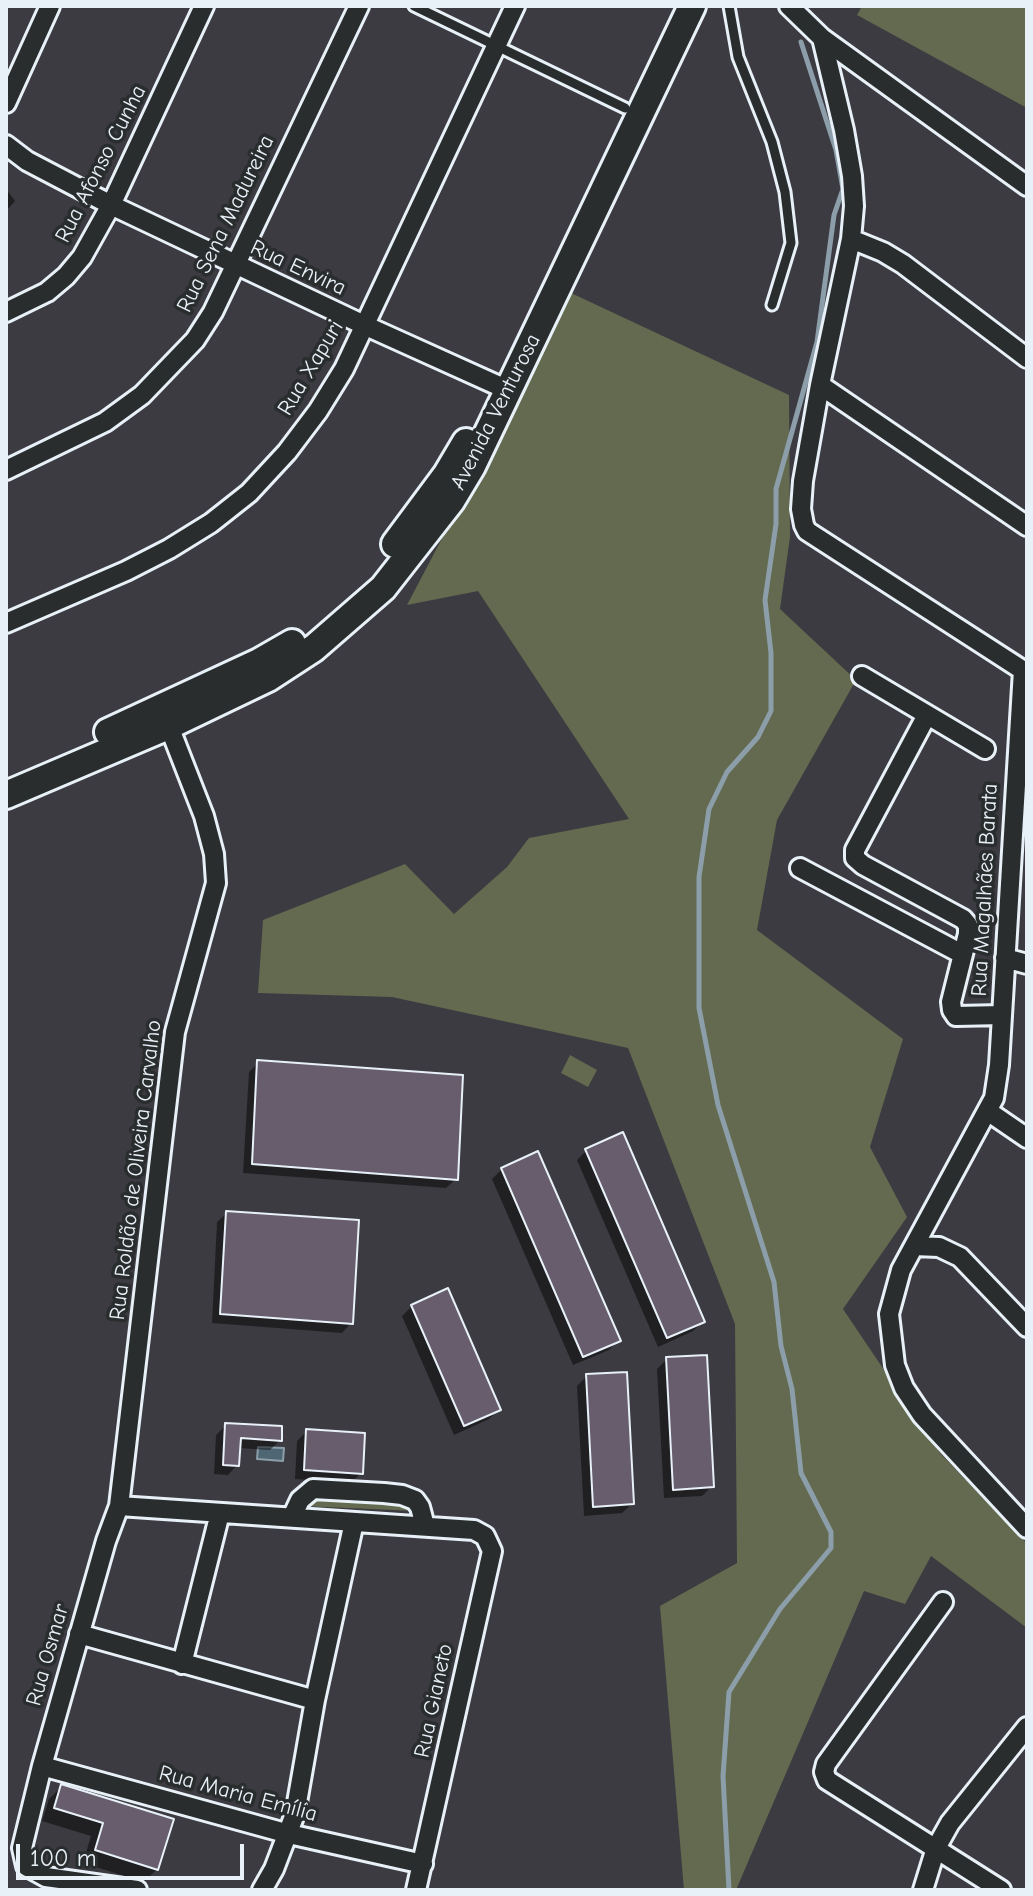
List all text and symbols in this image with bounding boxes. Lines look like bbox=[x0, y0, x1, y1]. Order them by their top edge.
street label: Rua Afonso Cunha bbox=[50, 81, 152, 247]
street label: Rua Sena Madureira bbox=[172, 131, 280, 317]
street label: Rua Envira bbox=[246, 234, 350, 302]
street label: Rua Xapuri bbox=[272, 316, 350, 420]
street label: Avenida Venturosa bbox=[445, 330, 547, 494]
street label: Rua Magalhães Barata bbox=[966, 783, 1004, 997]
street label: Rua Roldão de Oliveira Carvalho bbox=[104, 1018, 168, 1322]
street label: Rua Osmar bbox=[21, 1601, 75, 1709]
street label: Rua Gianeto bbox=[409, 1642, 459, 1760]
street label: Rua Maria Emília bbox=[156, 1760, 320, 1828]
scale bar bbox=[20, 1828, 248, 1878]
text: 100 m bbox=[30, 1844, 97, 1872]

